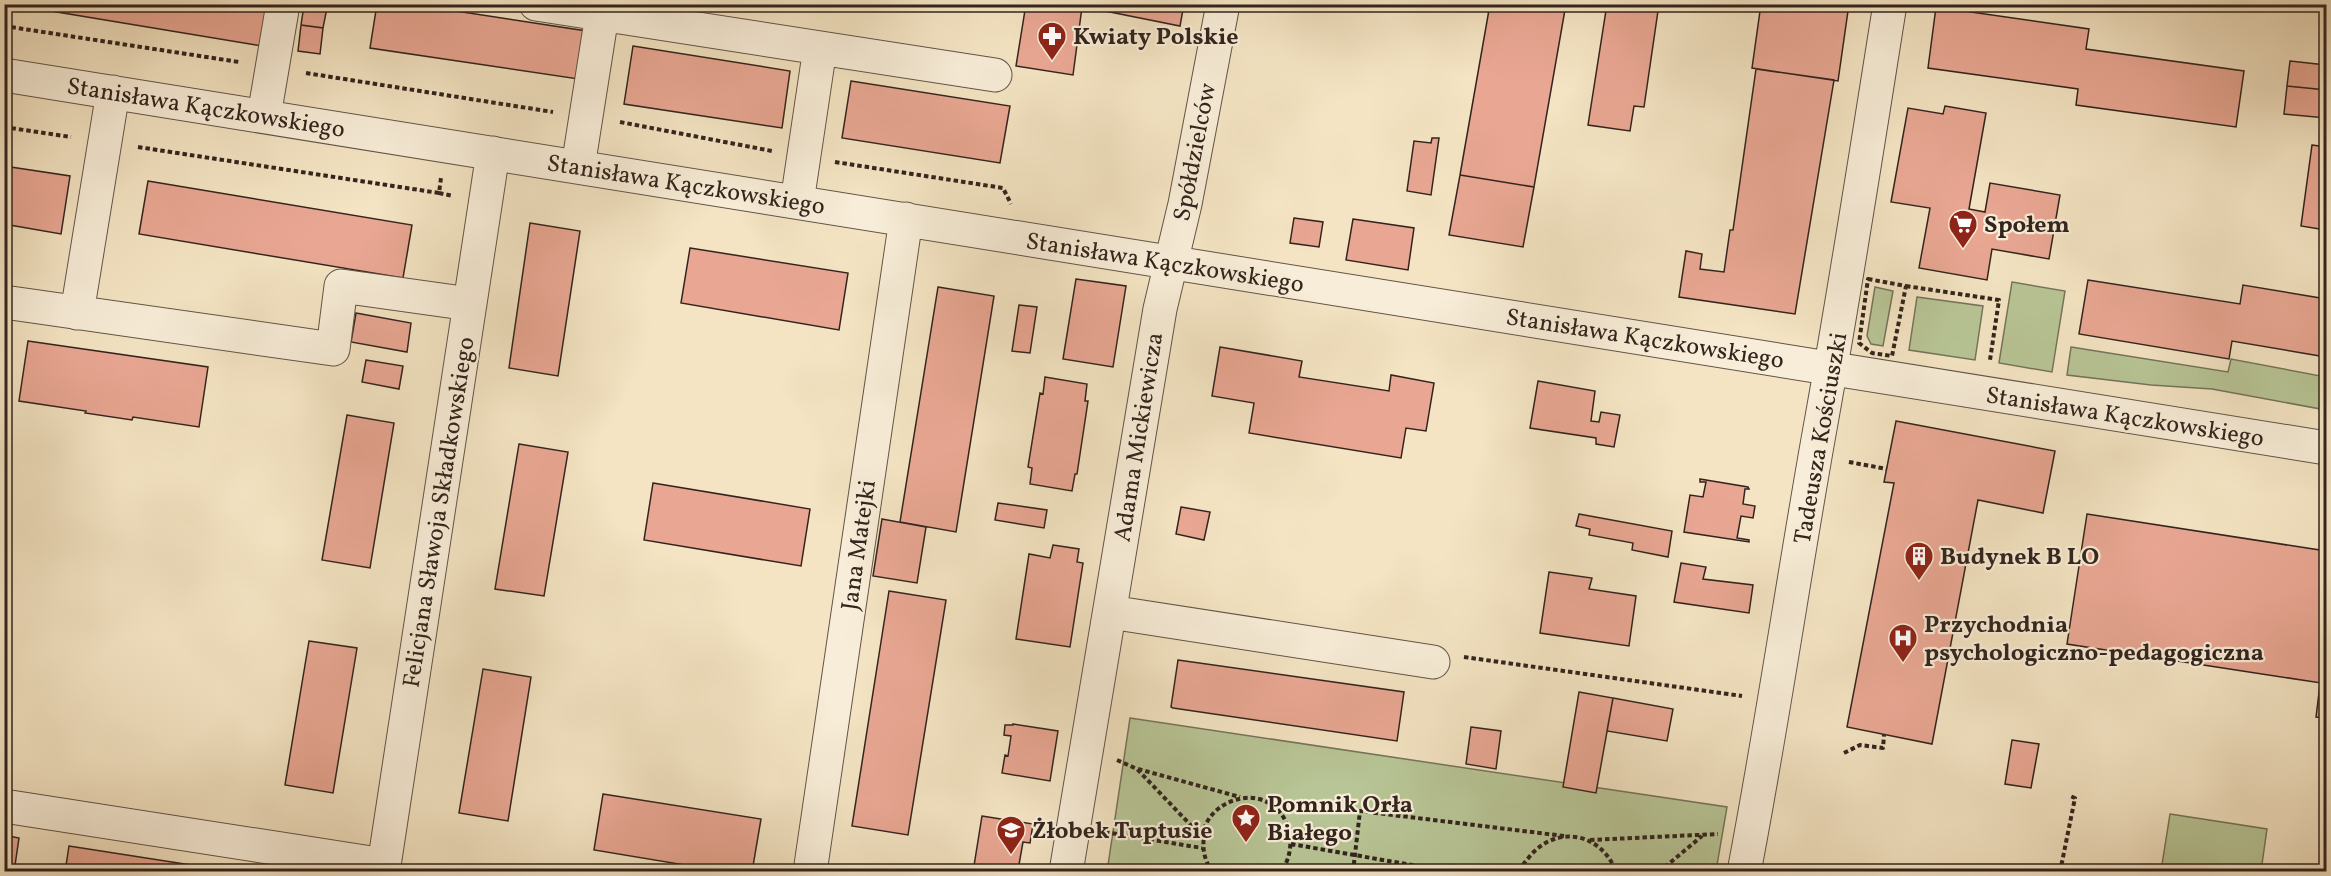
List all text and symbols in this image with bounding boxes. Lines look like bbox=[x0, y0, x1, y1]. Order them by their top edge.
pharmacy icon: Kwiaty Polskie bbox=[1036, 20, 1068, 62]
place label: Kwiaty Polskie bbox=[1073, 21, 1238, 55]
street label: Stanisława Kączkowskiego bbox=[64, 70, 347, 148]
street label: Spółdzielców bbox=[1166, 80, 1226, 224]
street label: Stanisława Kączkowskiego bbox=[544, 147, 827, 225]
supermarket icon: Społem bbox=[1947, 208, 1979, 250]
place label: Społem bbox=[1984, 209, 2070, 243]
street label: Stanisława Kączkowskiego bbox=[1023, 225, 1306, 303]
street label: Stanisława Kączkowskiego bbox=[1503, 301, 1786, 379]
street label: Adama Mickiewicza bbox=[1107, 330, 1173, 544]
street label: Tadeusza Kościuszki bbox=[1787, 330, 1857, 547]
street label: Felicjana Sławoja Składkowskiego bbox=[395, 334, 485, 690]
street label: Stanisława Kączkowskiego bbox=[1983, 379, 2266, 457]
street label: Jana Matejki bbox=[834, 478, 886, 613]
building icon: Budynek B LO bbox=[1903, 540, 1935, 582]
place label: Budynek B LO bbox=[1940, 541, 2099, 575]
place label: Przychodnia psychologiczno-pedagogiczna bbox=[1924, 609, 2264, 671]
hospital icon: Przychodnia psychologiczno-pedagogiczna bbox=[1887, 622, 1919, 664]
place label: Pomnik Orła Białego bbox=[1267, 789, 1413, 851]
place icon: Pomnik Orła Białego bbox=[1230, 802, 1262, 844]
school or university icon: Żłobek Tuptusie bbox=[995, 814, 1027, 856]
place label: Żłobek Tuptusie bbox=[1032, 815, 1213, 849]

